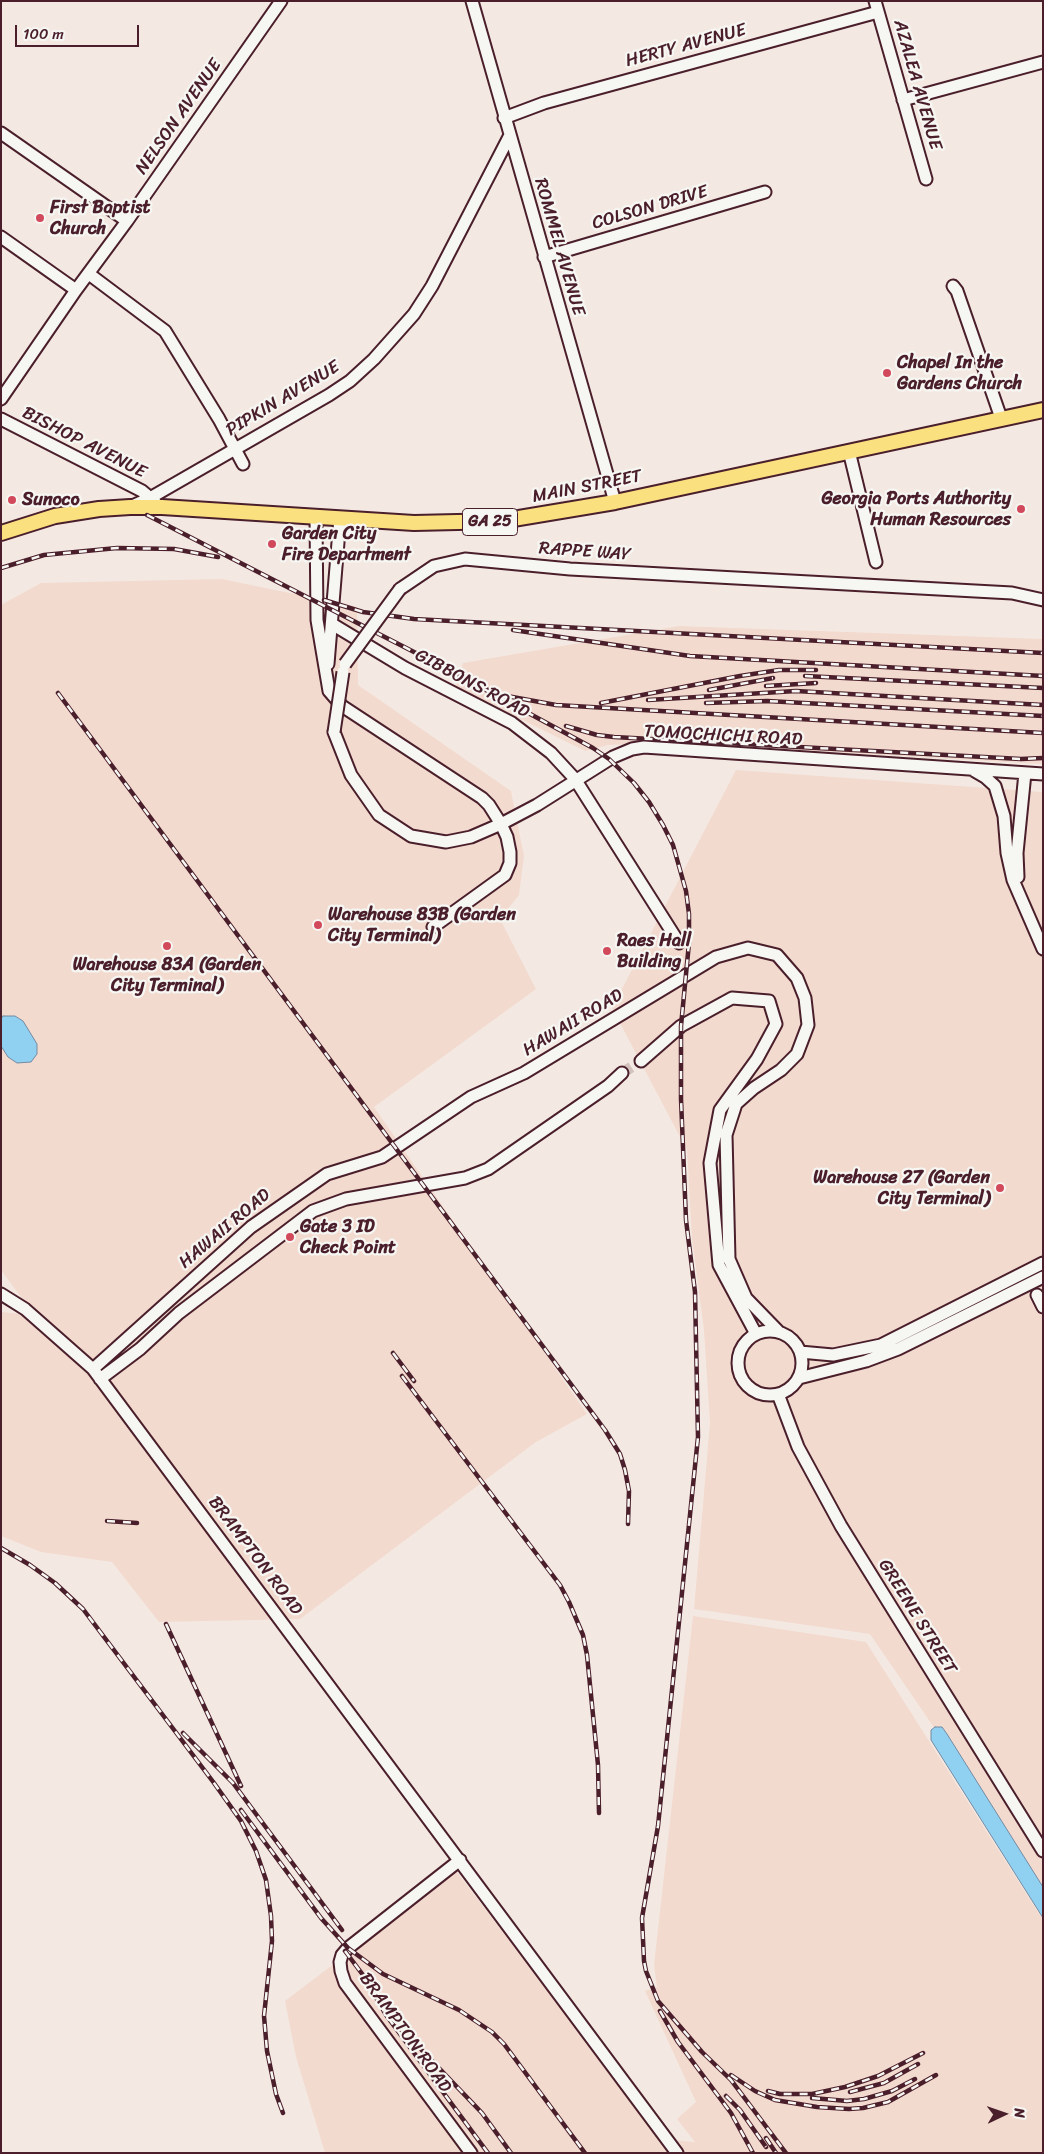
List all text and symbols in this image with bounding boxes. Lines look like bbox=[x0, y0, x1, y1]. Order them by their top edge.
scale bar bbox=[18, 15, 141, 47]
street label: AZALEA AVENUE bbox=[888, 17, 946, 153]
street label: HERTY AVENUE bbox=[623, 20, 749, 72]
text: 100 m bbox=[23, 21, 64, 47]
street label: NELSON AVENUE bbox=[131, 55, 227, 179]
street label: ROMMEL AVENUE bbox=[529, 176, 589, 318]
street label: COLSON DRIVE bbox=[590, 181, 710, 235]
place label: First Baptist Church bbox=[50, 197, 150, 240]
marker: First Baptist Church bbox=[34, 212, 46, 224]
place label: Chapel In the Gardens Church bbox=[897, 352, 1022, 394]
street label: PIPKIN AVENUE bbox=[222, 357, 344, 441]
marker: Chapel In the Gardens Church bbox=[881, 367, 893, 379]
street label: BISHOP AVENUE bbox=[18, 402, 150, 484]
street label: MAIN STREET bbox=[530, 466, 644, 508]
place label: Georgia Ports Authority Human Resources bbox=[821, 488, 1011, 530]
place label: Sunoco bbox=[22, 489, 80, 511]
marker: Sunoco bbox=[6, 494, 18, 506]
marker: Georgia Ports Authority Human Resources bbox=[1015, 503, 1027, 515]
road number: GA 25 bbox=[462, 508, 518, 536]
place label: Garden City Fire Department bbox=[282, 523, 411, 566]
marker: Garden City Fire Department bbox=[266, 538, 278, 550]
street label: RAPPE WAY bbox=[538, 538, 632, 566]
street label: GIBBONS ROAD bbox=[411, 645, 533, 723]
street label: TOMOCHICHI ROAD bbox=[643, 721, 803, 751]
place label: Warehouse 83B (Garden City Terminal) bbox=[328, 904, 516, 946]
marker: Warehouse 83B (Garden City Terminal) bbox=[312, 919, 324, 931]
place label: Raes Hall Building bbox=[617, 930, 691, 972]
marker: Warehouse 83A (Garden City Terminal) bbox=[161, 940, 173, 952]
marker: Raes Hall Building bbox=[601, 945, 613, 957]
place label: Warehouse 83A (Garden City Terminal) bbox=[73, 954, 261, 996]
street label: HAWAII ROAD bbox=[519, 985, 627, 1061]
place label: Warehouse 27 (Garden City Terminal) bbox=[813, 1167, 990, 1210]
marker: Warehouse 27 (Garden City Terminal) bbox=[994, 1182, 1006, 1194]
street label: HAWAII ROAD bbox=[175, 1184, 275, 1274]
place label: Gate 3 ID Check Point bbox=[300, 1216, 396, 1258]
marker: Gate 3 ID Check Point bbox=[284, 1231, 296, 1243]
street label: BRAMPTON ROAD bbox=[203, 1492, 307, 1620]
street label: GREENE STREET bbox=[873, 1556, 961, 1678]
street label: BRAMPTON ROAD bbox=[354, 1969, 456, 2097]
north arrow bbox=[979, 2089, 1029, 2139]
text: N bbox=[1007, 2108, 1032, 2119]

